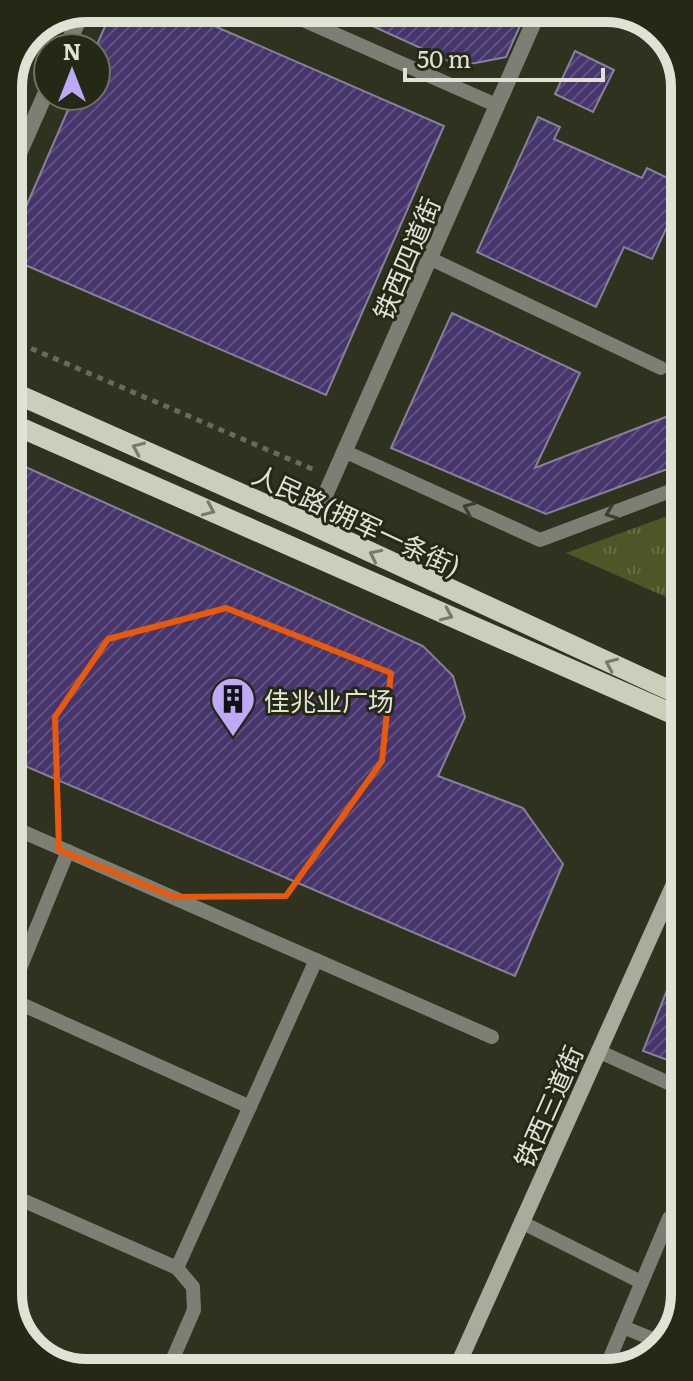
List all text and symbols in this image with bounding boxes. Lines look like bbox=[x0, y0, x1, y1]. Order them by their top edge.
north arrow bbox=[32, 32, 112, 112]
scale bar bbox=[405, 32, 603, 82]
text: N bbox=[63, 34, 81, 67]
text: 50 m bbox=[417, 40, 471, 75]
street label: 铁西四道街 bbox=[362, 191, 448, 325]
one-way arrow bbox=[132, 442, 146, 458]
street label: 人民路(拥军一条街) bbox=[247, 454, 467, 584]
one-way arrow bbox=[201, 501, 215, 517]
one-way arrow bbox=[463, 502, 478, 518]
one-way arrow bbox=[605, 503, 619, 520]
one-way arrow bbox=[368, 549, 383, 565]
one-way arrow bbox=[439, 605, 454, 621]
one-way arrow bbox=[605, 658, 619, 674]
building icon: 佳兆业广场 bbox=[209, 675, 257, 738]
place label: 佳兆业广场 bbox=[264, 680, 394, 719]
street label: 铁西三道街 bbox=[503, 1039, 591, 1173]

